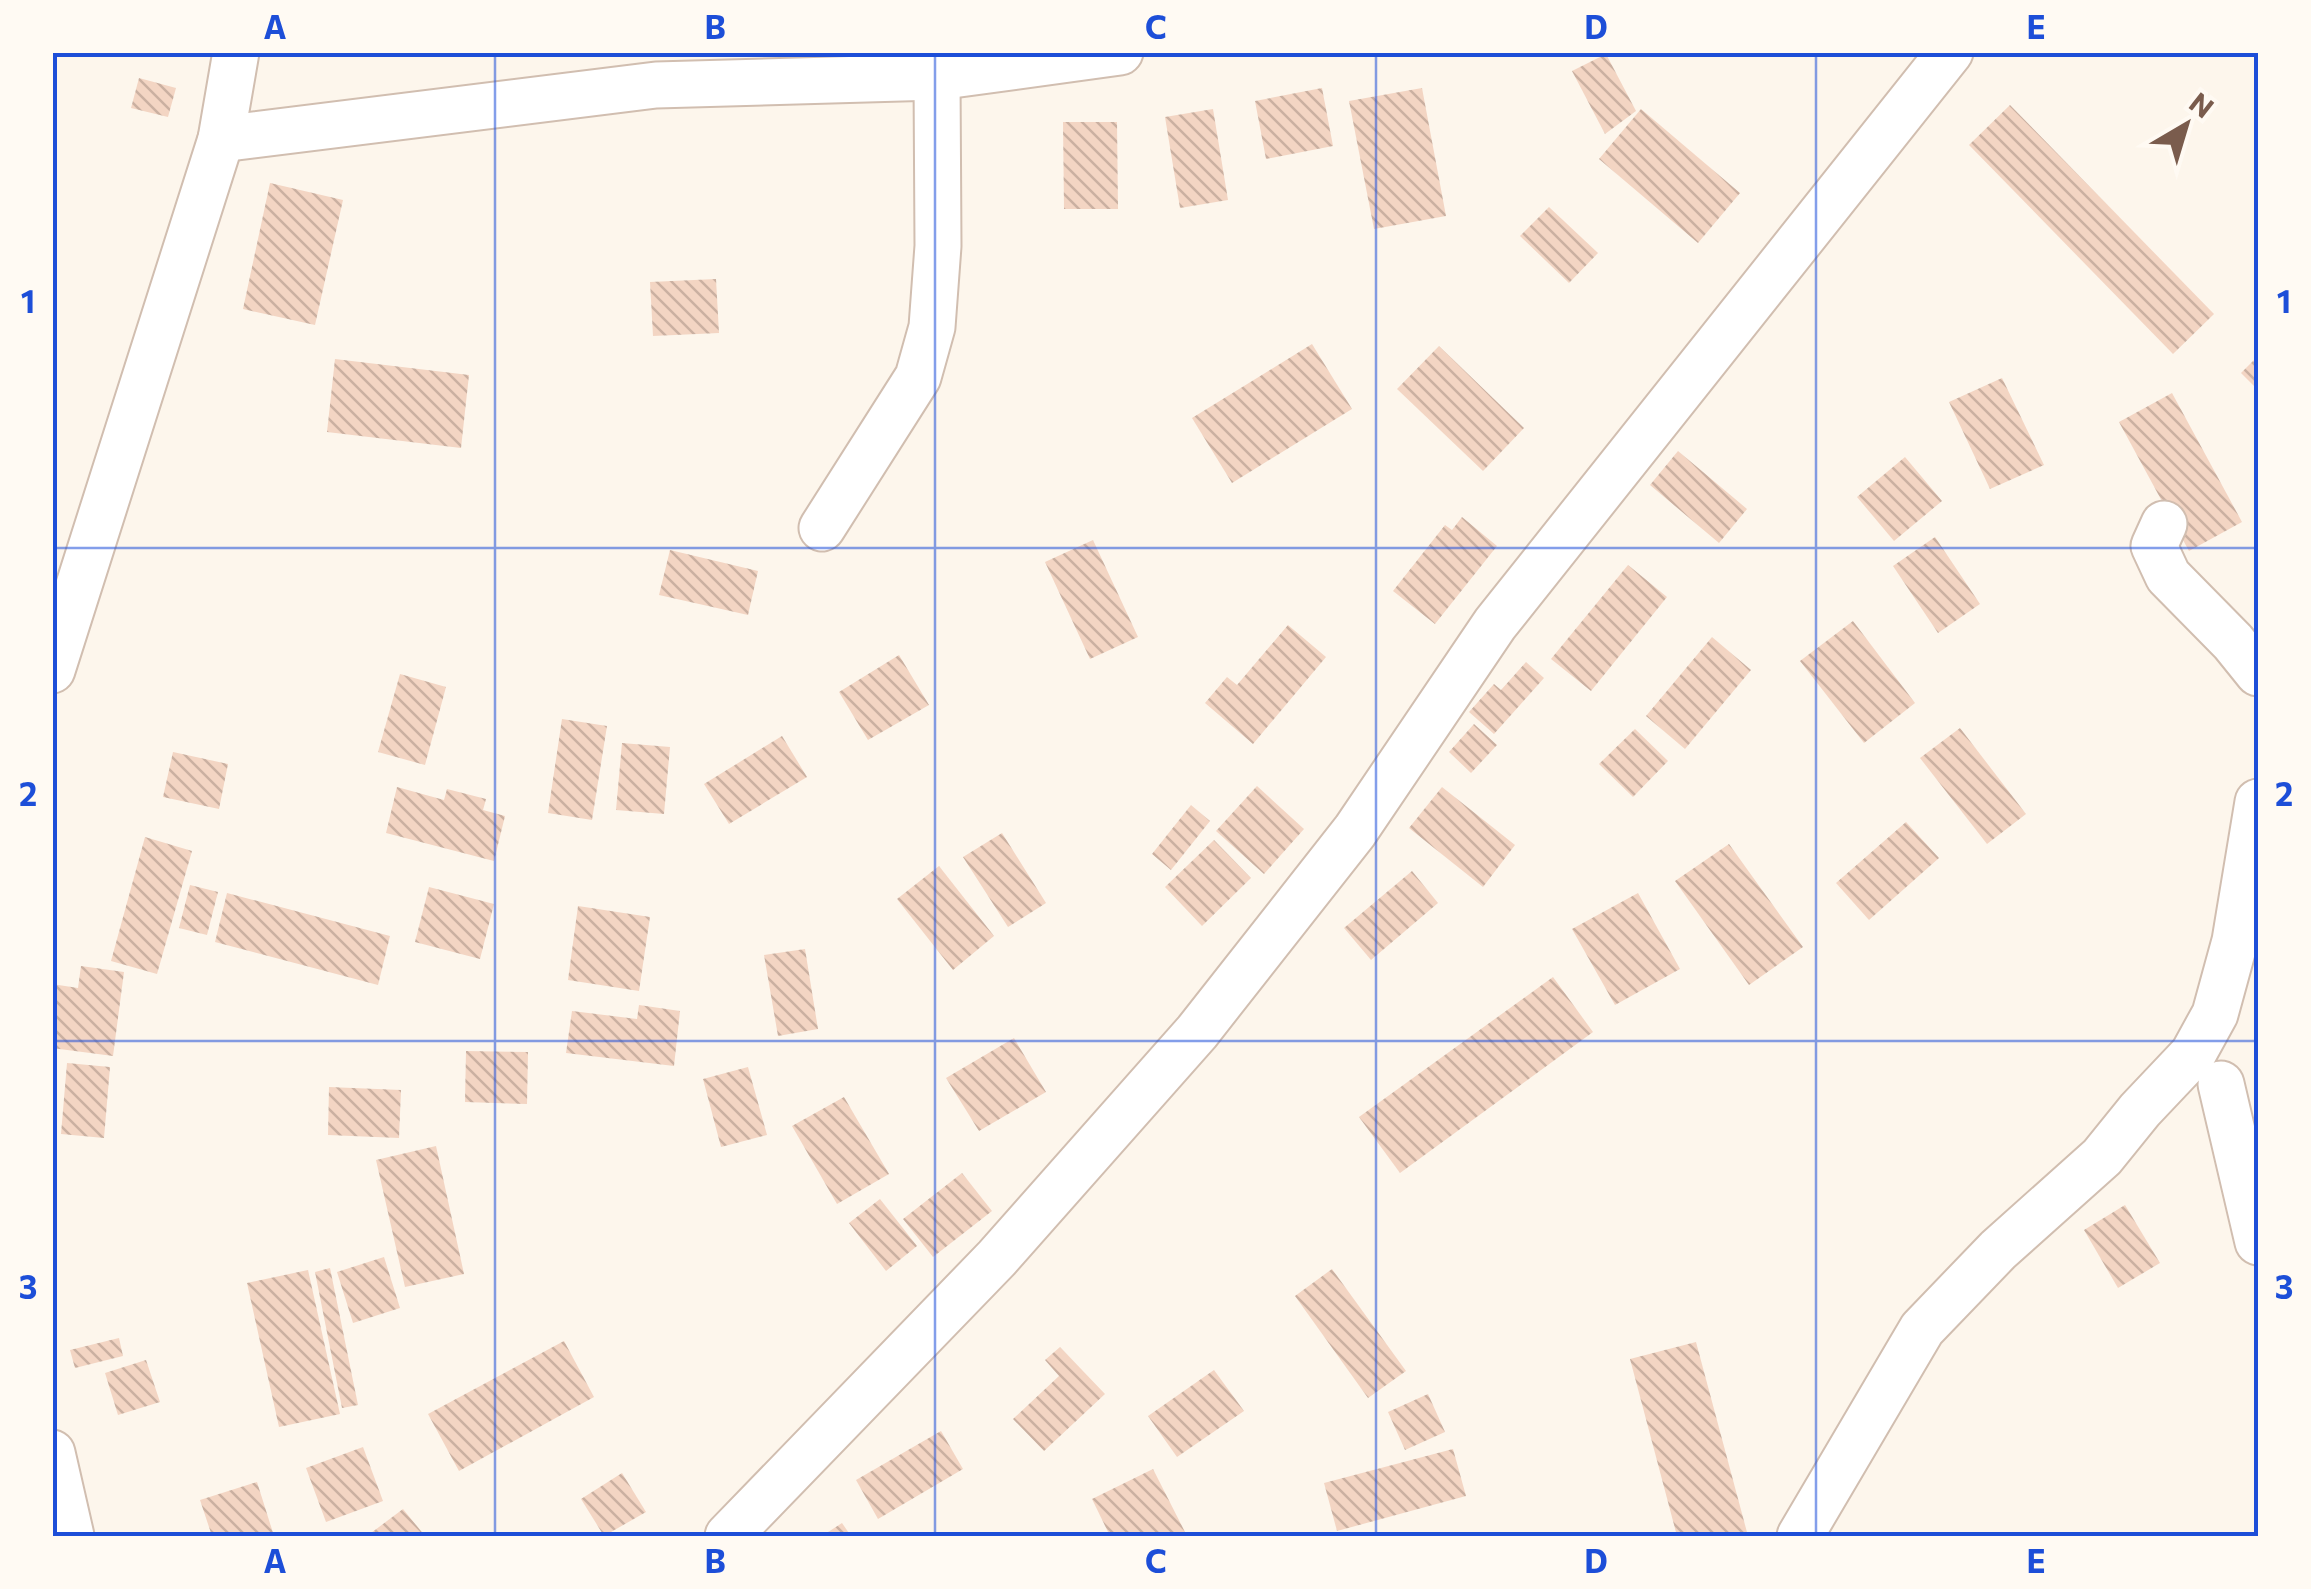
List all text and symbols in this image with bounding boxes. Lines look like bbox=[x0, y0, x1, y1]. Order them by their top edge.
text: A bbox=[264, 6, 287, 46]
text: B bbox=[704, 6, 726, 46]
text: C bbox=[1145, 6, 1167, 46]
text: D bbox=[1584, 6, 1608, 46]
text: E bbox=[2026, 6, 2046, 46]
north arrow bbox=[2136, 75, 2236, 175]
text: N bbox=[2183, 85, 2221, 124]
text: 1 bbox=[21, 280, 35, 320]
text: 1 bbox=[2277, 280, 2291, 320]
text: 2 bbox=[19, 773, 37, 813]
text: 2 bbox=[2275, 773, 2293, 813]
text: 3 bbox=[19, 1266, 37, 1306]
text: 3 bbox=[2275, 1266, 2293, 1306]
text: A bbox=[264, 1540, 287, 1580]
text: B bbox=[704, 1540, 726, 1580]
text: C bbox=[1145, 1540, 1167, 1580]
text: D bbox=[1584, 1540, 1608, 1580]
text: E bbox=[2026, 1540, 2046, 1580]

